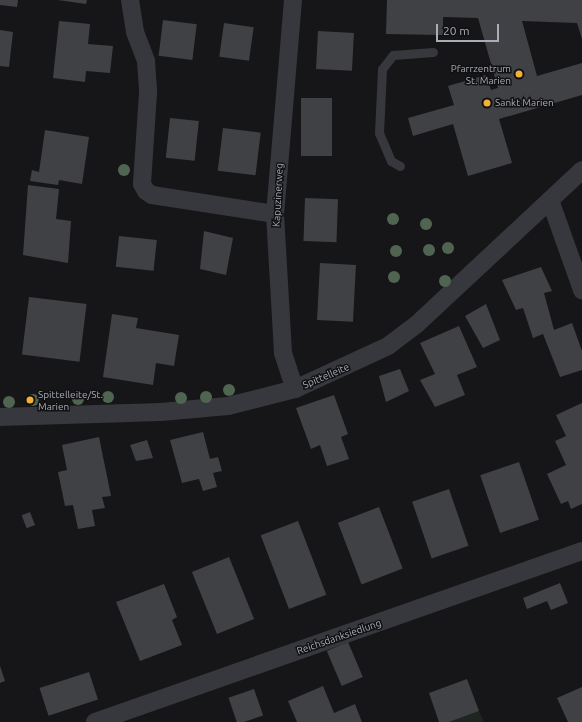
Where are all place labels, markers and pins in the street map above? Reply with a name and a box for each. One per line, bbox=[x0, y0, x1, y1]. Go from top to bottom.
place label: Pfarrzentrum St. Marien bbox=[451, 62, 511, 86]
marker: Pfarrzentrum St. Marien bbox=[514, 69, 524, 79]
place label: Sankt Marien bbox=[495, 97, 554, 109]
marker: Sankt Marien bbox=[482, 98, 492, 108]
place label: Spittelleite/St. Marien bbox=[38, 388, 103, 412]
marker: Spittelleite/St. Marien bbox=[25, 395, 35, 405]

